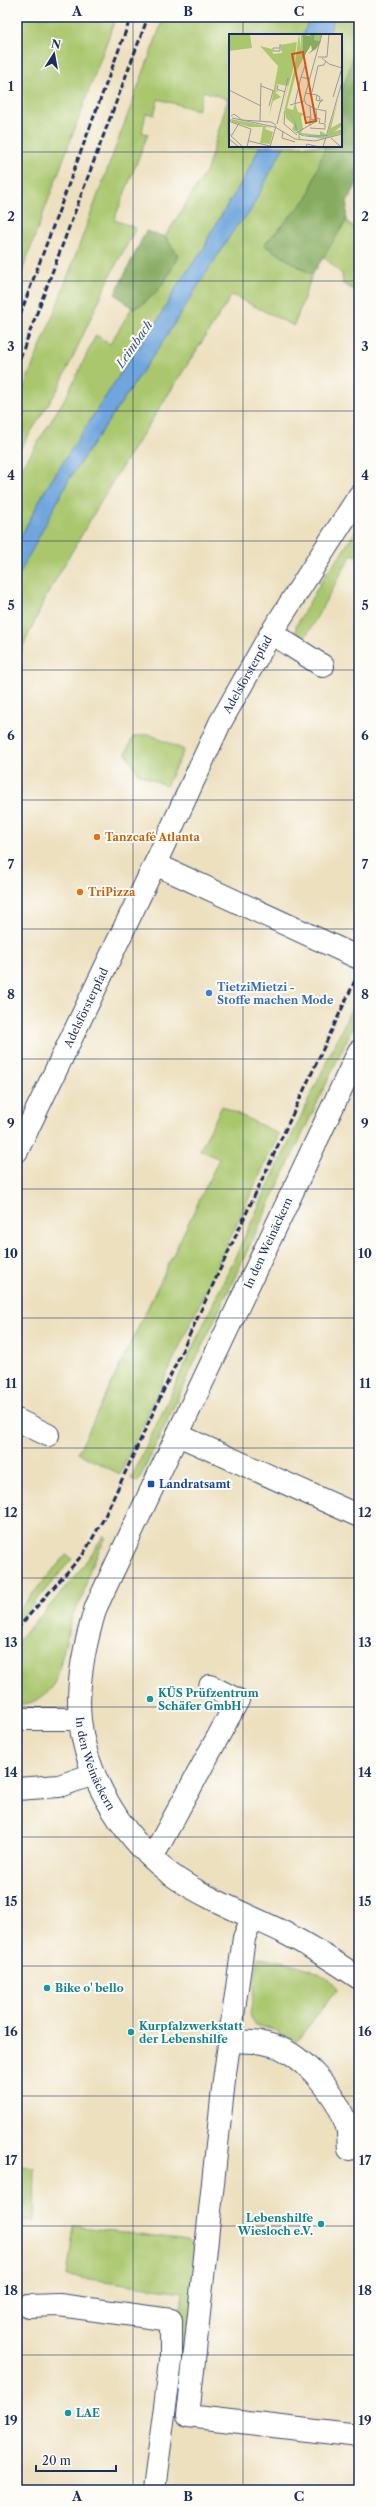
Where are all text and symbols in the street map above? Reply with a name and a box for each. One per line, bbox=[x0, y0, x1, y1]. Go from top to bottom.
text: A bbox=[71, 3, 83, 19]
text: B bbox=[183, 3, 193, 19]
text: C bbox=[294, 3, 304, 19]
north arrow bbox=[34, 34, 74, 74]
inset map bbox=[229, 34, 342, 147]
text: N bbox=[50, 36, 62, 52]
text: 1 bbox=[8, 78, 14, 94]
text: 1 bbox=[362, 78, 368, 94]
text: 2 bbox=[7, 208, 15, 224]
text: 2 bbox=[361, 208, 369, 224]
water label: Leimbach bbox=[112, 317, 156, 371]
text: 3 bbox=[7, 338, 15, 354]
text: 3 bbox=[361, 338, 369, 354]
text: 4 bbox=[7, 467, 15, 483]
text: 4 bbox=[361, 467, 369, 483]
text: 5 bbox=[7, 597, 15, 613]
text: 5 bbox=[361, 597, 369, 613]
street label: Adelsförsterpfad bbox=[219, 633, 275, 717]
text: 6 bbox=[7, 727, 15, 743]
text: 6 bbox=[361, 727, 369, 743]
place label: Tanzcafé Atlanta bbox=[105, 830, 200, 844]
marker: Tanzcafé Atlanta bbox=[92, 832, 102, 842]
text: 7 bbox=[8, 856, 15, 872]
text: 7 bbox=[362, 856, 369, 872]
place label: TriPizza bbox=[88, 885, 136, 899]
marker: TriPizza bbox=[75, 887, 85, 897]
street label: Adelsförsterpfad bbox=[60, 965, 111, 1051]
place label: TietziMietzi - Stoffe machen Mode bbox=[217, 980, 334, 1007]
text: 8 bbox=[7, 986, 15, 1002]
text: 8 bbox=[361, 986, 369, 1002]
marker: TietziMietzi - Stoffe machen Mode bbox=[204, 988, 214, 998]
text: 9 bbox=[7, 1115, 15, 1131]
text: 9 bbox=[361, 1115, 369, 1131]
street label: In den Weinäckern bbox=[241, 1195, 295, 1291]
text: 10 bbox=[4, 1245, 18, 1261]
text: 10 bbox=[358, 1245, 372, 1261]
text: 11 bbox=[5, 1375, 17, 1391]
text: 11 bbox=[359, 1375, 371, 1391]
place label: Landratsamt bbox=[159, 1477, 231, 1491]
marker: Landratsamt bbox=[146, 1479, 156, 1489]
text: 12 bbox=[4, 1504, 18, 1520]
text: 12 bbox=[358, 1504, 372, 1520]
text: 13 bbox=[4, 1634, 18, 1650]
text: 13 bbox=[358, 1634, 372, 1650]
place label: KÜS Prüfzentrum Schäfer GmbH bbox=[158, 1686, 259, 1713]
marker: KÜS Prüfzentrum Schäfer GmbH bbox=[145, 1694, 155, 1704]
street label: In den Weinäckern bbox=[73, 1716, 118, 1813]
text: 14 bbox=[4, 1764, 18, 1780]
text: 14 bbox=[358, 1764, 372, 1780]
text: 15 bbox=[4, 1893, 18, 1909]
text: 15 bbox=[358, 1893, 372, 1909]
place label: Bike o' bello bbox=[55, 1981, 124, 1995]
marker: Bike o' bello bbox=[42, 1983, 52, 1993]
place label: Kurpfalzwerkstatt der Lebenshilfe bbox=[139, 2019, 243, 2046]
text: 16 bbox=[4, 2023, 18, 2039]
text: 16 bbox=[358, 2023, 372, 2039]
marker: Kurpfalzwerkstatt der Lebenshilfe bbox=[126, 2027, 136, 2037]
text: 17 bbox=[5, 2152, 18, 2168]
text: 17 bbox=[359, 2152, 372, 2168]
place label: Lebenshilfe Wiesloch e.V. bbox=[237, 2211, 313, 2238]
marker: Lebenshilfe Wiesloch e.V. bbox=[316, 2219, 326, 2229]
text: 18 bbox=[4, 2282, 18, 2298]
text: 18 bbox=[358, 2282, 372, 2298]
place label: LAE bbox=[76, 2406, 100, 2420]
marker: LAE bbox=[63, 2408, 73, 2418]
text: 19 bbox=[4, 2412, 18, 2428]
text: 19 bbox=[358, 2412, 372, 2428]
scale bar bbox=[36, 2447, 116, 2473]
text: 20 m bbox=[42, 2453, 71, 2468]
text: A bbox=[71, 2488, 83, 2504]
text: B bbox=[183, 2488, 193, 2504]
text: C bbox=[294, 2488, 304, 2504]

